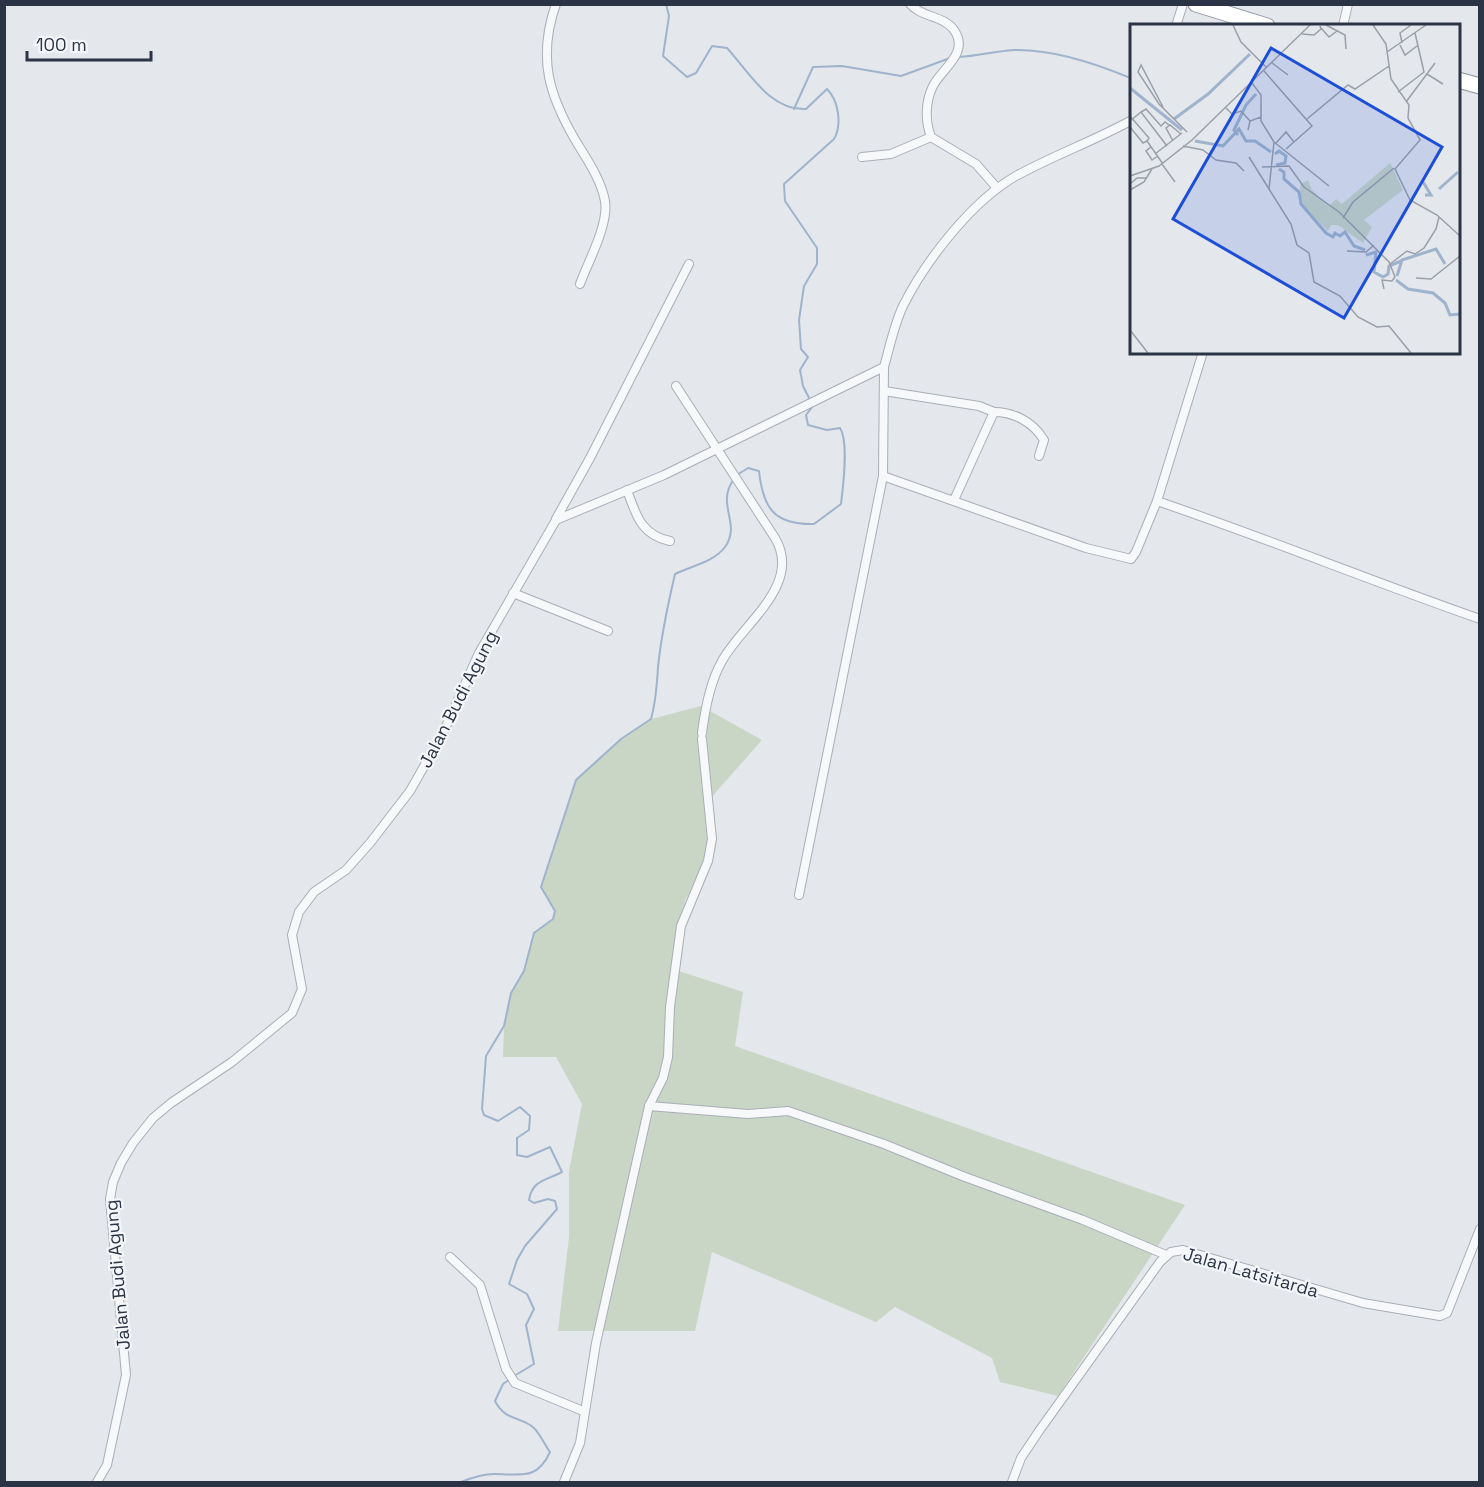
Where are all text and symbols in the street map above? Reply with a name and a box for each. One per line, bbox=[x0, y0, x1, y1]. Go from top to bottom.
scale bar bbox=[27, 24, 152, 62]
inset map bbox=[1130, 24, 1460, 354]
text: 100 m bbox=[36, 33, 87, 56]
street label: Jalan Budi Agung bbox=[414, 627, 502, 771]
street label: Jalan Budi Agung bbox=[99, 1199, 135, 1351]
street label: Jalan Latsitarda bbox=[1181, 1242, 1321, 1302]

